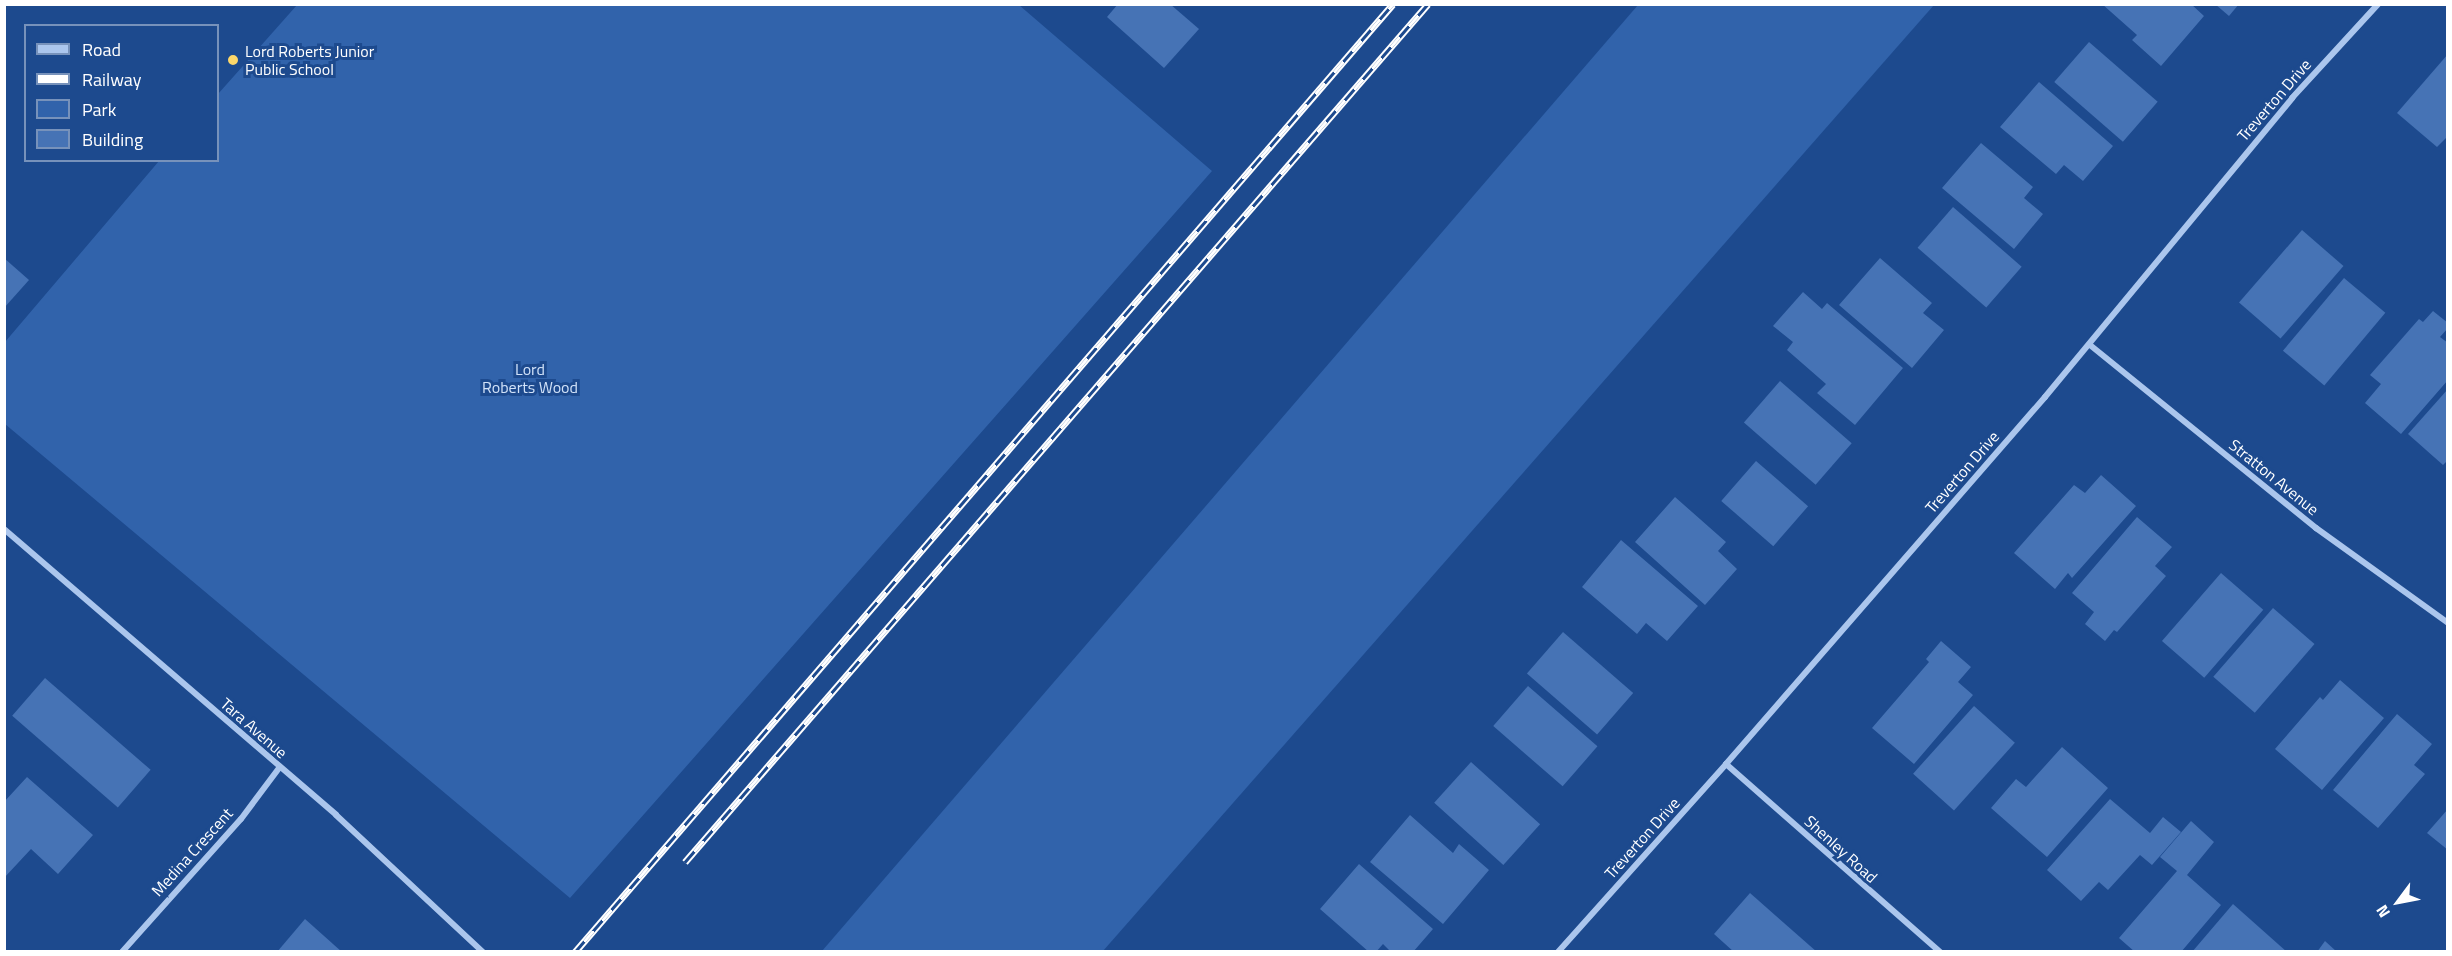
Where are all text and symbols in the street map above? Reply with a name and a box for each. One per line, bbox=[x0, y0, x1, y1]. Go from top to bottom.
legend bbox=[24, 24, 219, 162]
text: Road bbox=[82, 36, 121, 63]
place label: Lord Roberts Junior Public School bbox=[245, 41, 374, 79]
marker: Lord Roberts Junior Public School bbox=[226, 53, 240, 67]
street label: Treverton Drive bbox=[2233, 55, 2315, 145]
text: Railway bbox=[82, 66, 141, 93]
text: Park bbox=[82, 96, 116, 123]
text: Building bbox=[82, 126, 143, 153]
park label: Lord Roberts Wood bbox=[482, 359, 578, 397]
street label: Treverton Drive bbox=[1921, 427, 2003, 517]
street label: Stratton Avenue bbox=[2225, 435, 2323, 519]
street label: Tara Avenue bbox=[217, 694, 291, 762]
street label: Treverton Drive bbox=[1601, 793, 1683, 883]
street label: Medina Crescent bbox=[147, 804, 237, 900]
street label: Shenley Road bbox=[1801, 811, 1881, 887]
north arrow bbox=[2368, 872, 2428, 932]
text: N bbox=[2370, 900, 2396, 923]

